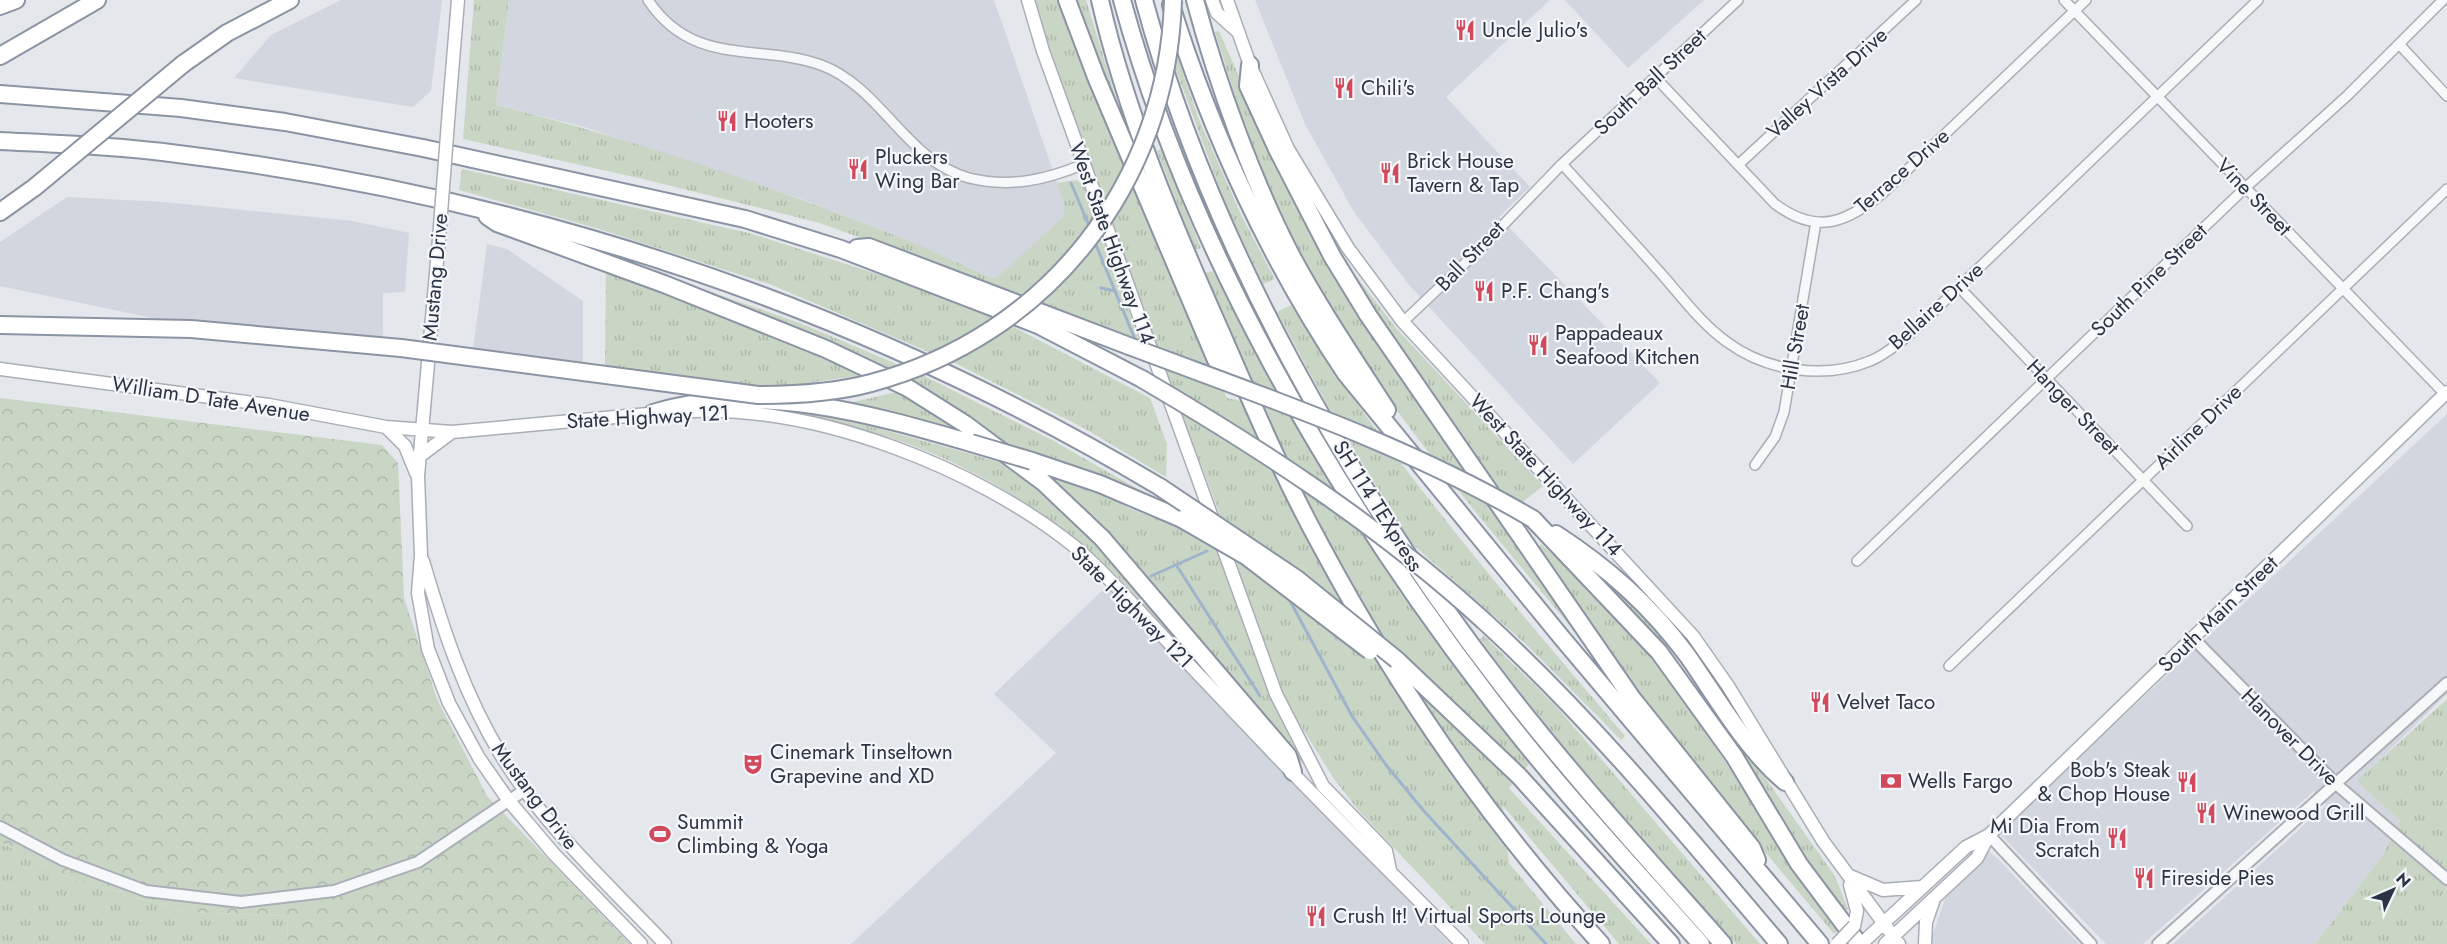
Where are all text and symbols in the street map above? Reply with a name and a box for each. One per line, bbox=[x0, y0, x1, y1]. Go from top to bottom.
place label: Uncle Julio's bbox=[1482, 15, 1588, 45]
restaurant icon: Uncle Julio's bbox=[1453, 18, 1477, 42]
street label: Valley Vista Drive bbox=[1760, 20, 1894, 145]
street label: South Ball Street bbox=[1587, 22, 1713, 142]
place label: Chili's bbox=[1361, 73, 1415, 103]
restaurant icon: Chili's bbox=[1332, 76, 1356, 100]
place label: Hooters bbox=[744, 106, 813, 136]
restaurant icon: Hooters bbox=[715, 109, 739, 133]
street label: Terrace Drive bbox=[1848, 121, 1956, 221]
street label: West State Highway 114 bbox=[1062, 138, 1162, 348]
place label: Pluckers Wing Bar bbox=[875, 142, 960, 196]
place label: Brick House Tavern & Tap bbox=[1407, 146, 1519, 200]
street label: Vine Street bbox=[2209, 151, 2299, 243]
restaurant icon: Pluckers Wing Bar bbox=[846, 157, 870, 181]
restaurant icon: Brick House Tavern & Tap bbox=[1378, 161, 1402, 185]
street label: Mustang Drive bbox=[414, 212, 456, 342]
street label: Ball Street bbox=[1429, 214, 1511, 298]
street label: South Pine Street bbox=[2084, 217, 2214, 343]
street label: Bellaire Drive bbox=[1882, 255, 1990, 357]
place label: P.F. Chang's bbox=[1501, 276, 1609, 306]
restaurant icon: P.F. Chang's bbox=[1472, 279, 1496, 303]
street label: Hill Street bbox=[1773, 302, 1817, 392]
place label: Pappadeaux Seafood Kitchen bbox=[1555, 318, 1700, 372]
restaurant icon: Pappadeaux Seafood Kitchen bbox=[1526, 333, 1550, 357]
street label: Hanger Street bbox=[2020, 353, 2126, 461]
street label: William D Tate Avenue bbox=[110, 369, 312, 429]
street label: Airline Drive bbox=[2147, 377, 2249, 477]
street label: West State Highway 114 bbox=[1462, 387, 1630, 563]
street label: State Highway 121 bbox=[566, 398, 730, 436]
street label: SH 114 TEXpress bbox=[1326, 435, 1430, 577]
street label: State Highway 121 bbox=[1064, 539, 1200, 675]
street label: South Main Street bbox=[2151, 549, 2285, 679]
street label: Hanover Drive bbox=[2234, 681, 2346, 793]
place label: Velvet Taco bbox=[1837, 687, 1935, 717]
restaurant icon: Velvet Taco bbox=[1808, 690, 1832, 714]
street label: Mustang Drive bbox=[485, 736, 585, 856]
place label: Cinemark Tinseltown Grapevine and XD bbox=[770, 737, 953, 791]
theatre icon: Cinemark Tinseltown Grapevine and XD bbox=[741, 752, 765, 776]
place label: Bob's Steak & Chop House bbox=[2038, 755, 2171, 809]
place label: Wells Fargo bbox=[1908, 766, 2013, 796]
bank icon: Wells Fargo bbox=[1879, 769, 1903, 793]
restaurant icon: Bob's Steak & Chop House bbox=[2175, 770, 2199, 794]
place label: Winewood Grill bbox=[2223, 798, 2365, 828]
restaurant icon: Winewood Grill bbox=[2194, 801, 2218, 825]
place label: Summit Climbing & Yoga bbox=[677, 807, 828, 861]
place label: Mi Dia From Scratch bbox=[1990, 811, 2100, 865]
sports icon: Summit Climbing & Yoga bbox=[648, 822, 672, 846]
restaurant icon: Mi Dia From Scratch bbox=[2105, 826, 2129, 850]
north arrow bbox=[2363, 860, 2423, 920]
place label: Fireside Pies bbox=[2161, 863, 2274, 893]
restaurant icon: Fireside Pies bbox=[2132, 866, 2156, 890]
text: N bbox=[2391, 867, 2416, 892]
place label: Crush It! Virtual Sports Lounge bbox=[1333, 901, 1606, 931]
restaurant icon: Crush It! Virtual Sports Lounge bbox=[1304, 904, 1328, 928]

